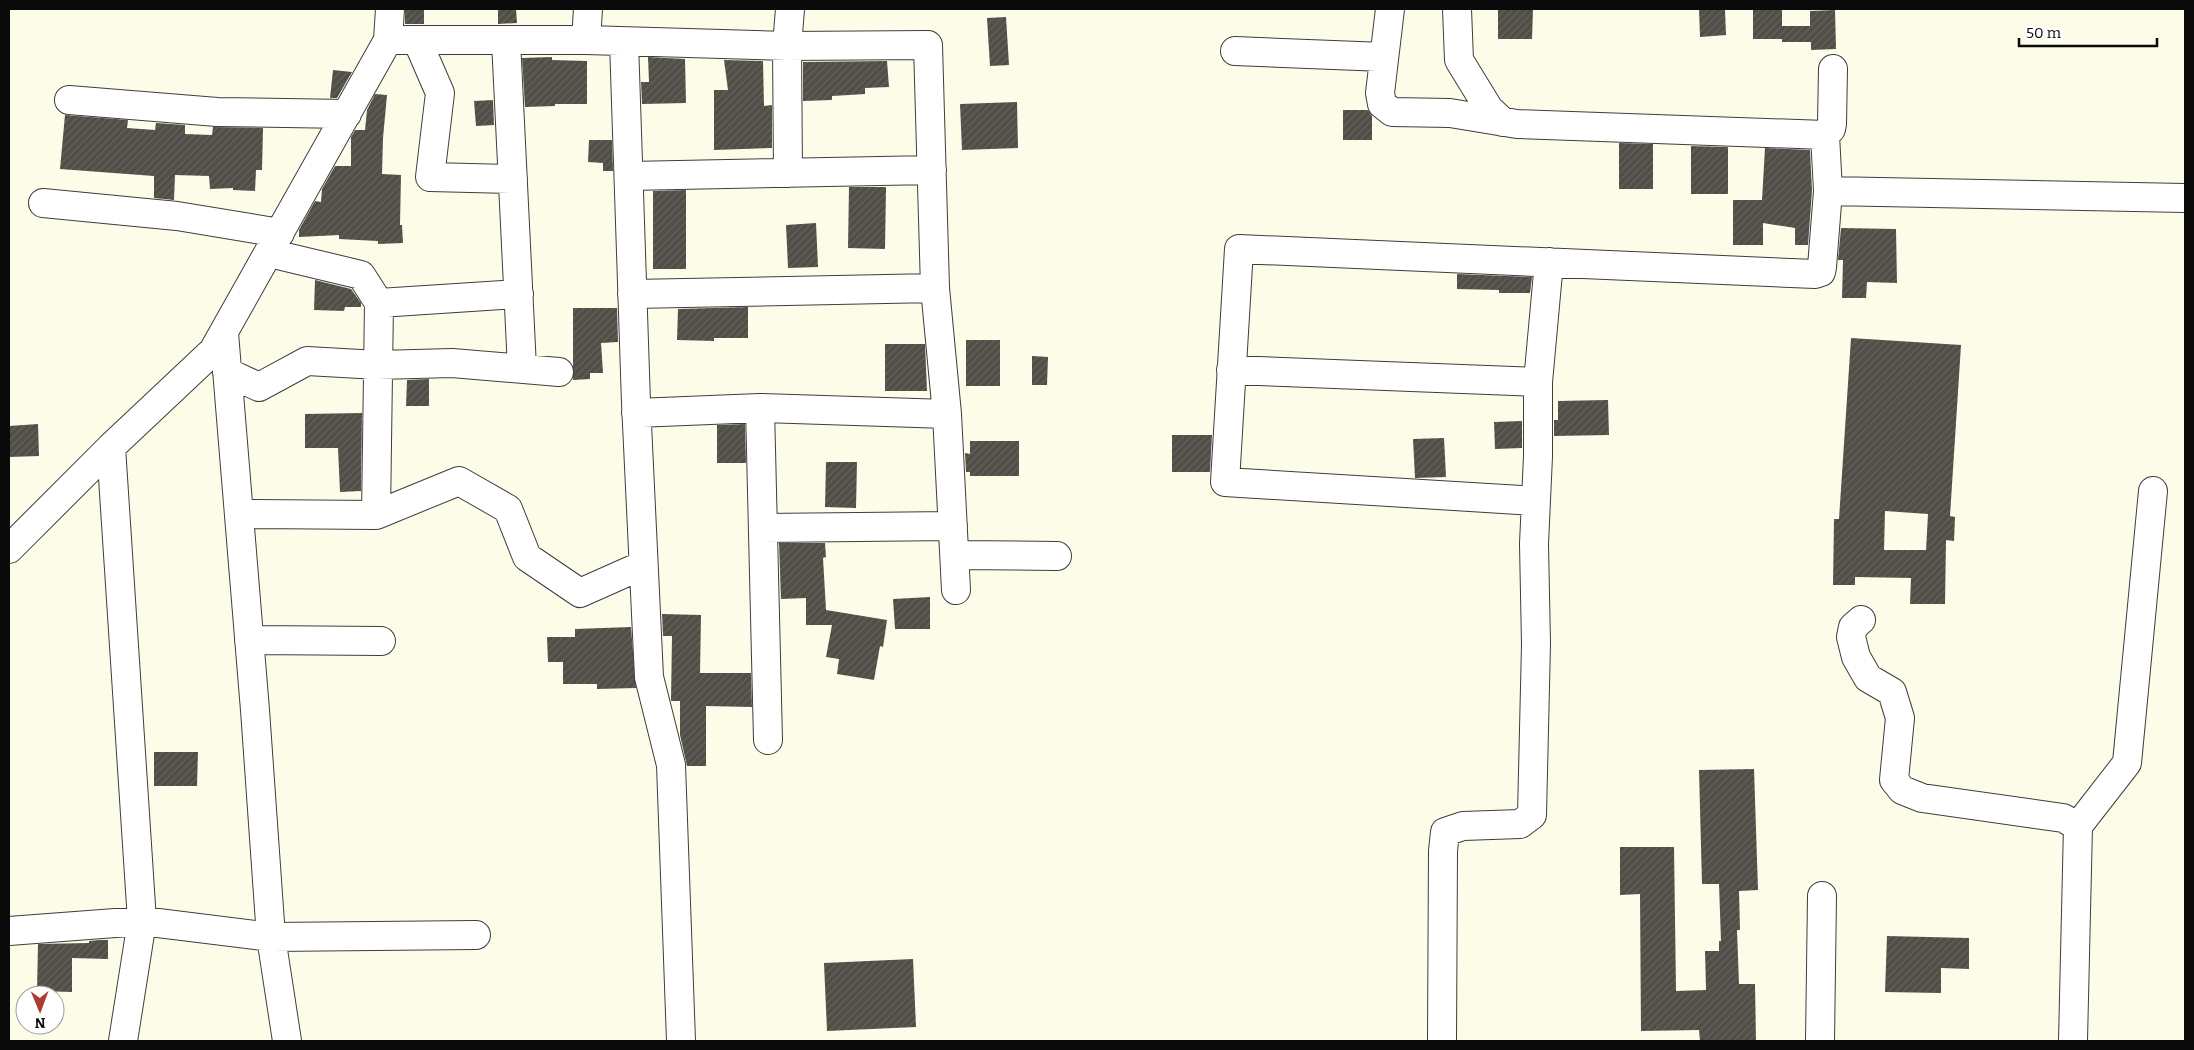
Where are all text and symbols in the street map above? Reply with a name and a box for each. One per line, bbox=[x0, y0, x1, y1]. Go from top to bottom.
scale bar bbox=[2019, 15, 2156, 47]
text: 50 m bbox=[2026, 24, 2062, 42]
north arrow bbox=[15, 985, 65, 1035]
text: N bbox=[34, 1014, 46, 1031]

